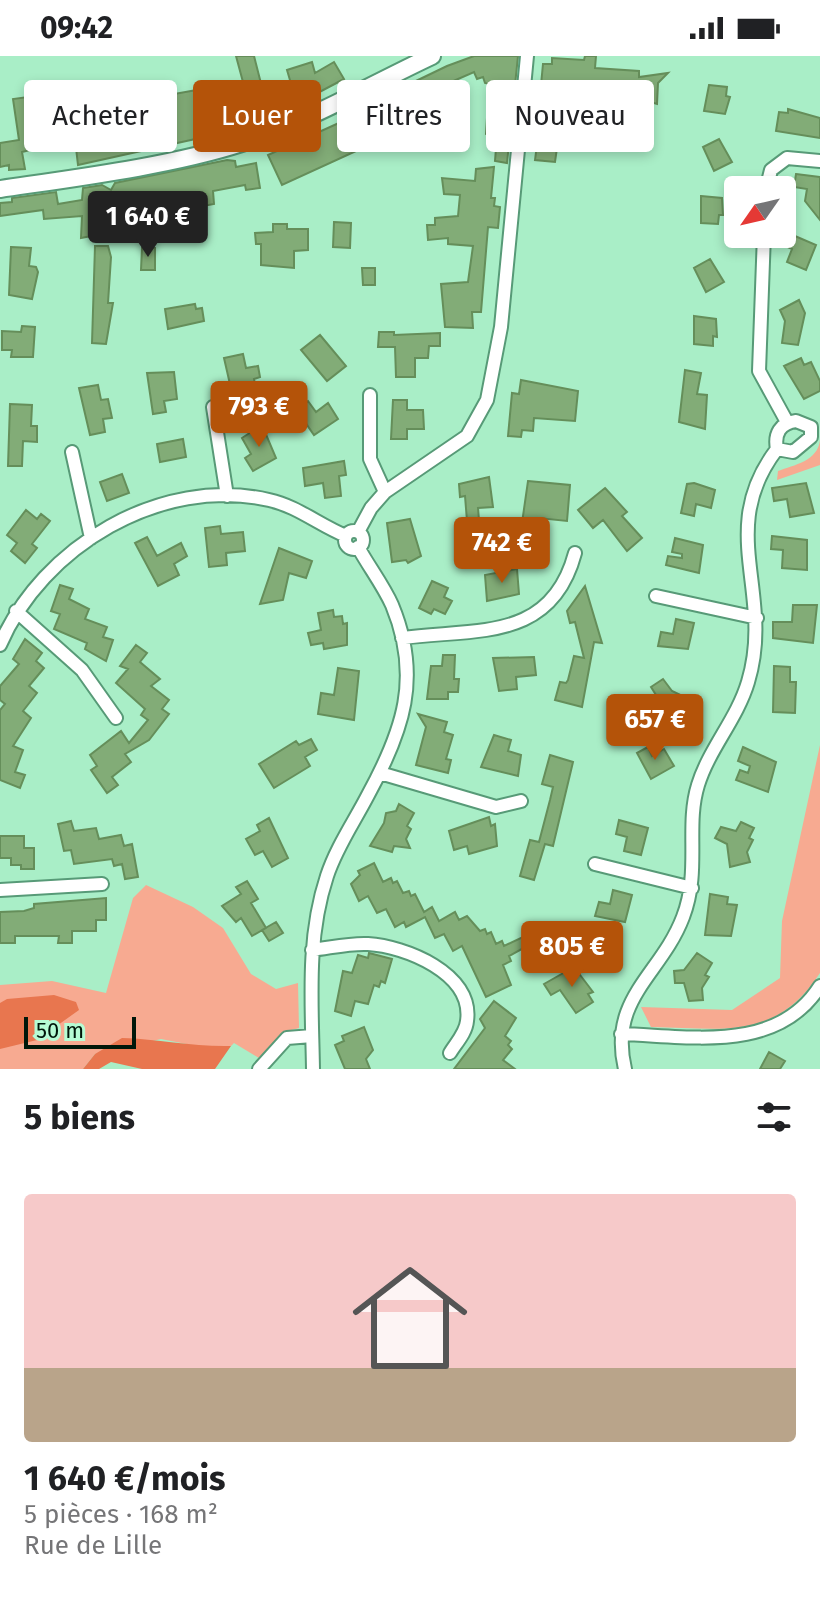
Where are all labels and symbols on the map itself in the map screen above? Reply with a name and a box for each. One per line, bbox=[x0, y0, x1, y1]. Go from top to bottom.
north arrow bbox=[724, 176, 796, 248]
pin: 1 640 € bbox=[74, 191, 222, 259]
pin: 793 € bbox=[203, 381, 315, 449]
pin: 742 € bbox=[446, 517, 558, 585]
pin: 657 € bbox=[599, 694, 711, 762]
pin: 805 € bbox=[516, 921, 628, 989]
scale bar bbox=[24, 1013, 136, 1049]

